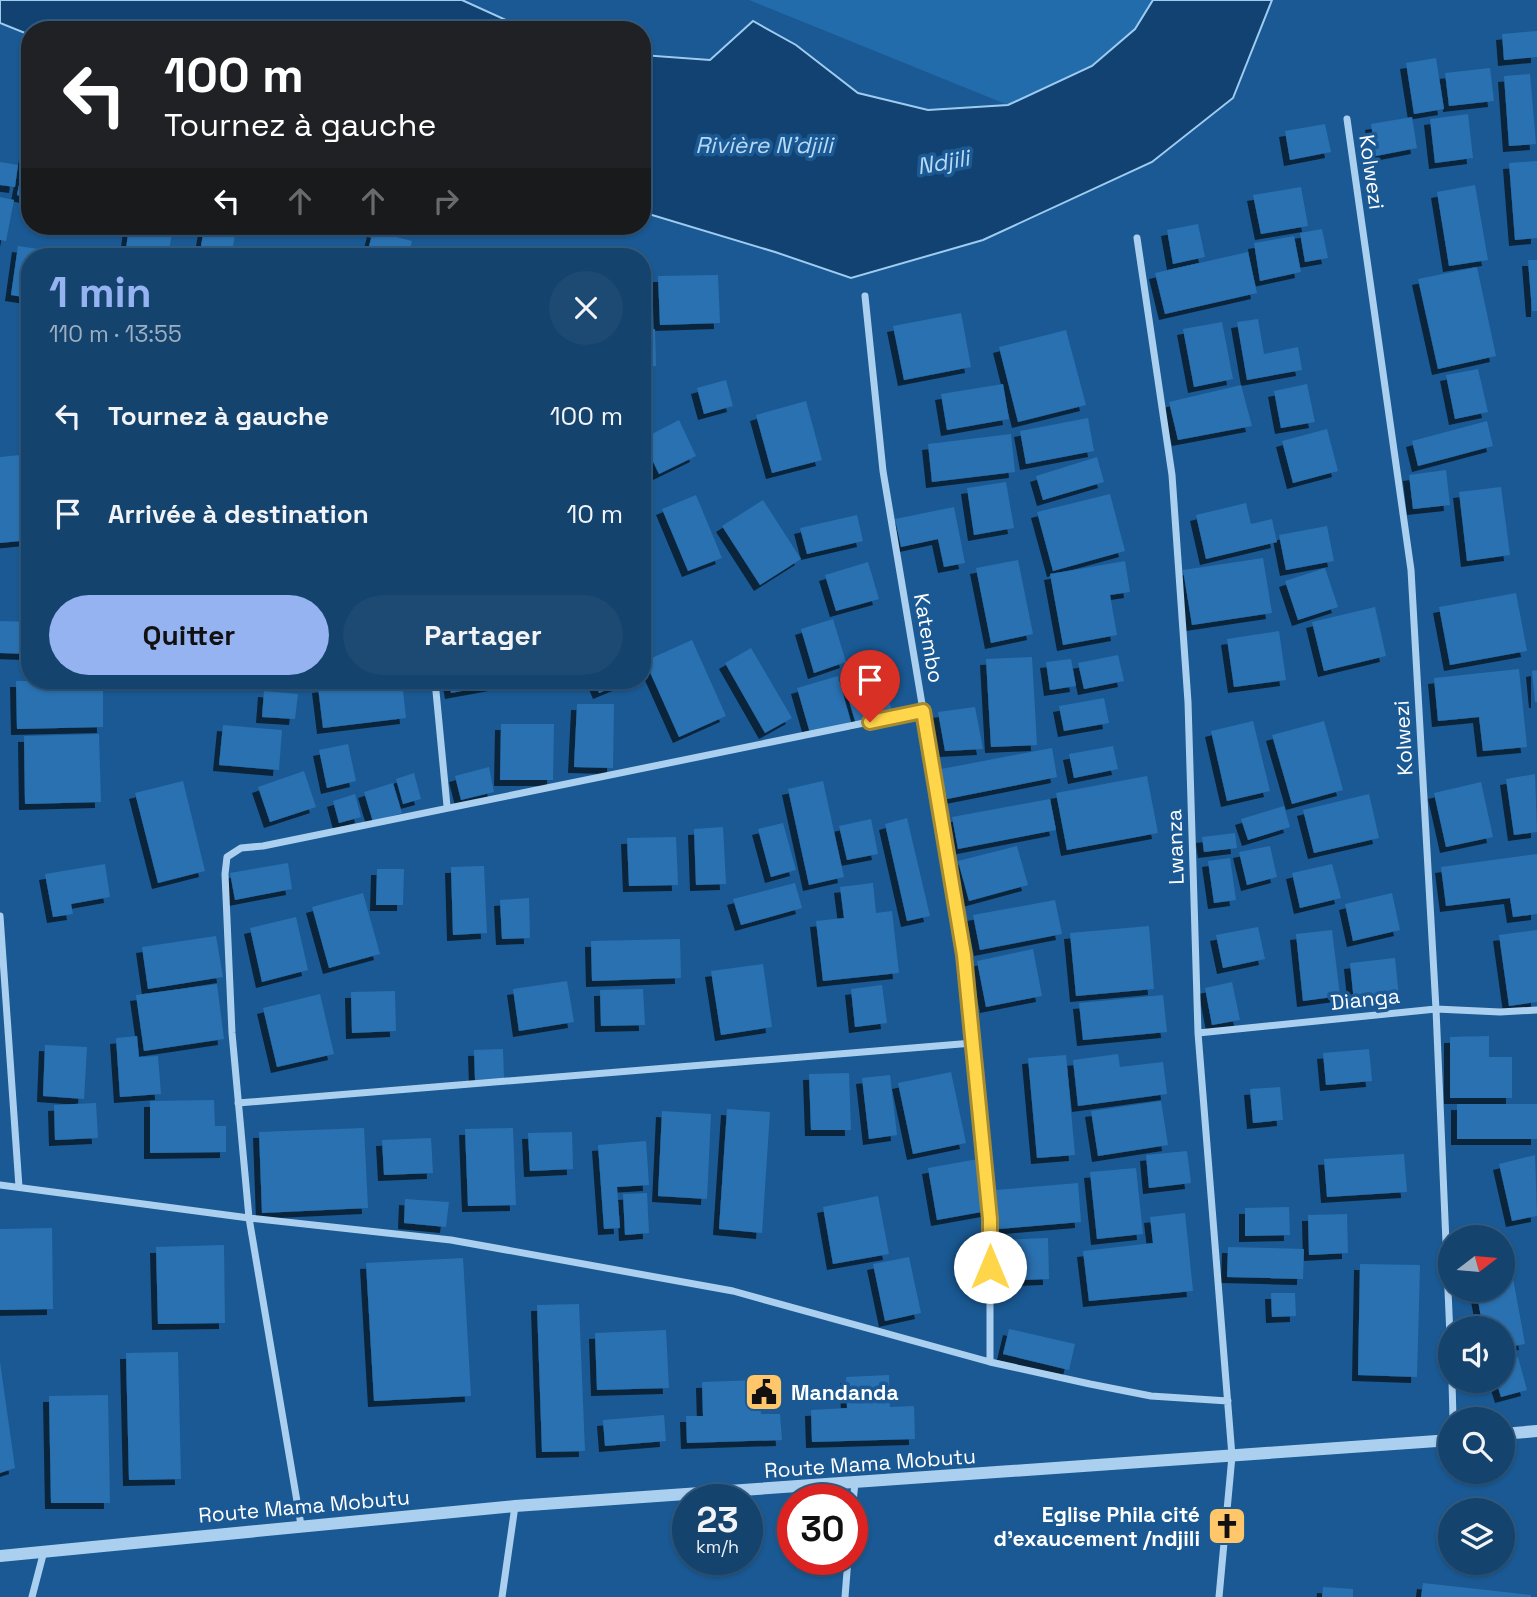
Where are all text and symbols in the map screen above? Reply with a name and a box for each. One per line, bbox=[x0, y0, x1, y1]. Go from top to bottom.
text: 100 m bbox=[164, 44, 304, 106]
icon: left bbox=[49, 49, 140, 140]
text: Tournez à gauche bbox=[164, 105, 436, 145]
water label: Rivière N'djili bbox=[695, 130, 835, 160]
street label: Kolwezi bbox=[1353, 133, 1391, 211]
water label: Ndjili bbox=[914, 142, 974, 181]
icon: left bbox=[208, 182, 246, 220]
icon: ahead bbox=[281, 182, 319, 220]
icon: ahead bbox=[354, 182, 392, 220]
icon: right bbox=[427, 182, 465, 220]
text: 1 min bbox=[49, 266, 152, 319]
button: close bbox=[549, 271, 623, 345]
text: 110 m · 13:55 bbox=[49, 319, 182, 349]
icon: left bbox=[49, 397, 87, 435]
text: Tournez à gauche bbox=[108, 399, 329, 433]
text: 100 m bbox=[550, 399, 623, 433]
icon: arrive bbox=[49, 495, 87, 533]
text: Arrivée à destination bbox=[108, 497, 369, 531]
text: 10 m bbox=[566, 497, 623, 531]
street label: Katembo bbox=[908, 591, 950, 685]
button: Quitter bbox=[49, 595, 329, 675]
button: Partager bbox=[343, 595, 623, 675]
pin bbox=[840, 650, 900, 722]
icon: arrive bbox=[851, 661, 889, 699]
street label: Kolwezi bbox=[1388, 700, 1418, 776]
street label: Lwanza bbox=[1160, 809, 1190, 885]
street label: Dianga bbox=[1329, 982, 1401, 1016]
north arrow bbox=[1438, 1225, 1516, 1302]
map controls bbox=[1438, 1225, 1515, 1575]
position arrow bbox=[953, 1230, 1027, 1304]
button: sound bbox=[1438, 1316, 1515, 1393]
public building icon: Mandanda bbox=[743, 1371, 785, 1413]
place label: Mandanda bbox=[791, 1379, 899, 1406]
button: search bbox=[1438, 1407, 1515, 1484]
street label: Route Mama Mobutu bbox=[763, 1442, 977, 1484]
street label: Route Mama Mobutu bbox=[197, 1483, 411, 1529]
speed limit sign: 30 bbox=[777, 1484, 868, 1575]
text: 23 bbox=[696, 1498, 739, 1542]
button: layers bbox=[1438, 1498, 1515, 1575]
place label: Eglise Phila cité d'exaucement /ndjili bbox=[994, 1501, 1200, 1552]
church icon: Eglise Phila cité d'exaucement /ndjili bbox=[1206, 1505, 1248, 1547]
text: km/h bbox=[696, 1535, 739, 1558]

